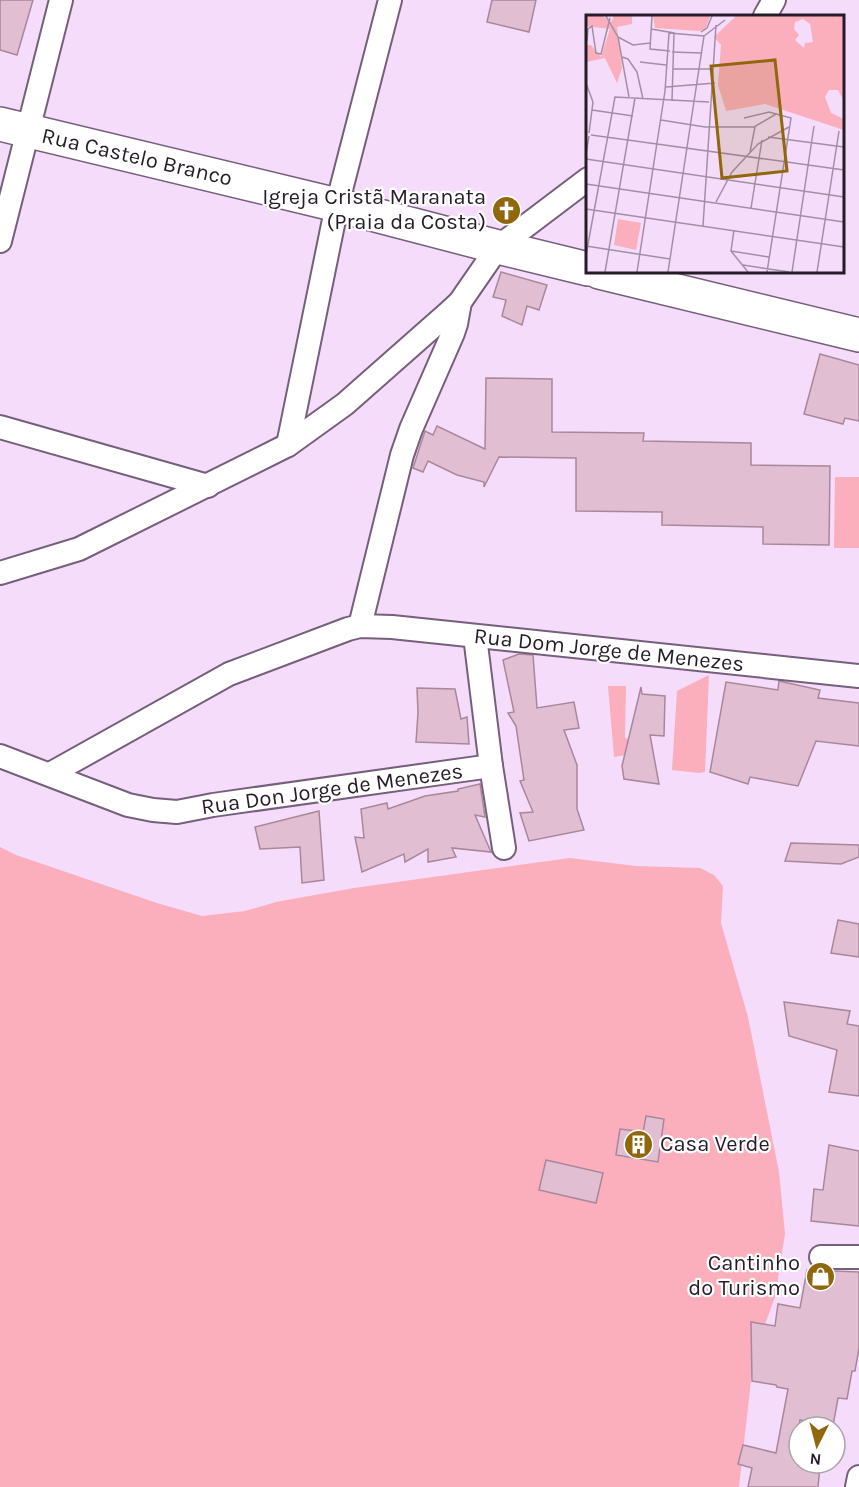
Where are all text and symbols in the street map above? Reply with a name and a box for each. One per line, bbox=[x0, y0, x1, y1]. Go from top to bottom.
inset map bbox=[586, 15, 844, 273]
street label: Rua Castelo Branco bbox=[39, 122, 235, 192]
place label: Igreja Cristã Maranata (Praia da Costa) bbox=[262, 184, 486, 235]
church icon: Igreja Cristã Maranata (Praia da Costa) bbox=[491, 194, 523, 226]
street label: Rua Dom Jorge de Menezes bbox=[473, 623, 745, 677]
street label: Rua Don Jorge de Menezes bbox=[199, 758, 465, 820]
building icon: Casa Verde bbox=[623, 1128, 655, 1160]
place label: Casa Verde bbox=[660, 1131, 770, 1157]
place label: Cantinho do Turismo bbox=[688, 1250, 800, 1301]
shop icon: Cantinho do Turismo bbox=[805, 1260, 837, 1292]
north arrow bbox=[787, 1415, 847, 1475]
text: N bbox=[809, 1449, 822, 1469]

